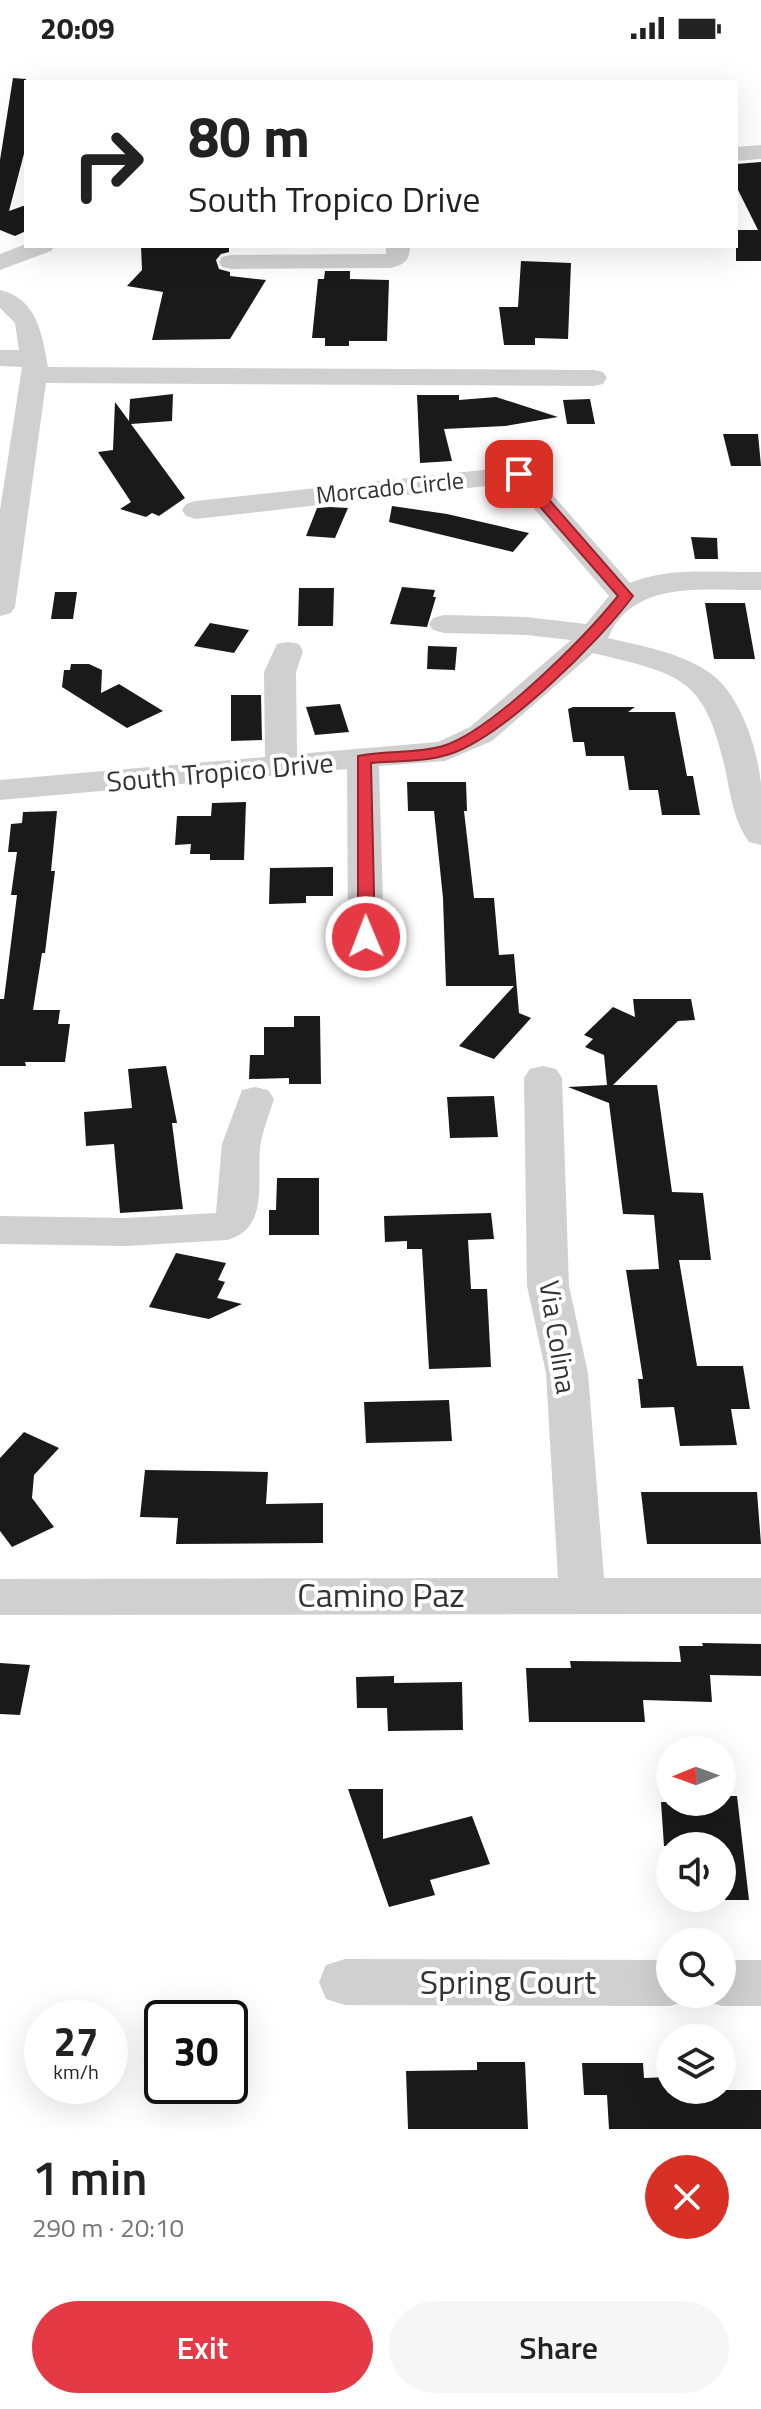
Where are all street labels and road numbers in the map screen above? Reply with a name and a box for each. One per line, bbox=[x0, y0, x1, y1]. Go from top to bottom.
street label: Morcado Circle bbox=[314, 461, 466, 513]
street label: South Tropico Drive bbox=[105, 740, 335, 803]
street label: Via Colina bbox=[528, 1277, 589, 1397]
street label: Camino Paz bbox=[297, 1568, 465, 1620]
street label: Spring Court bbox=[420, 1955, 596, 2007]

